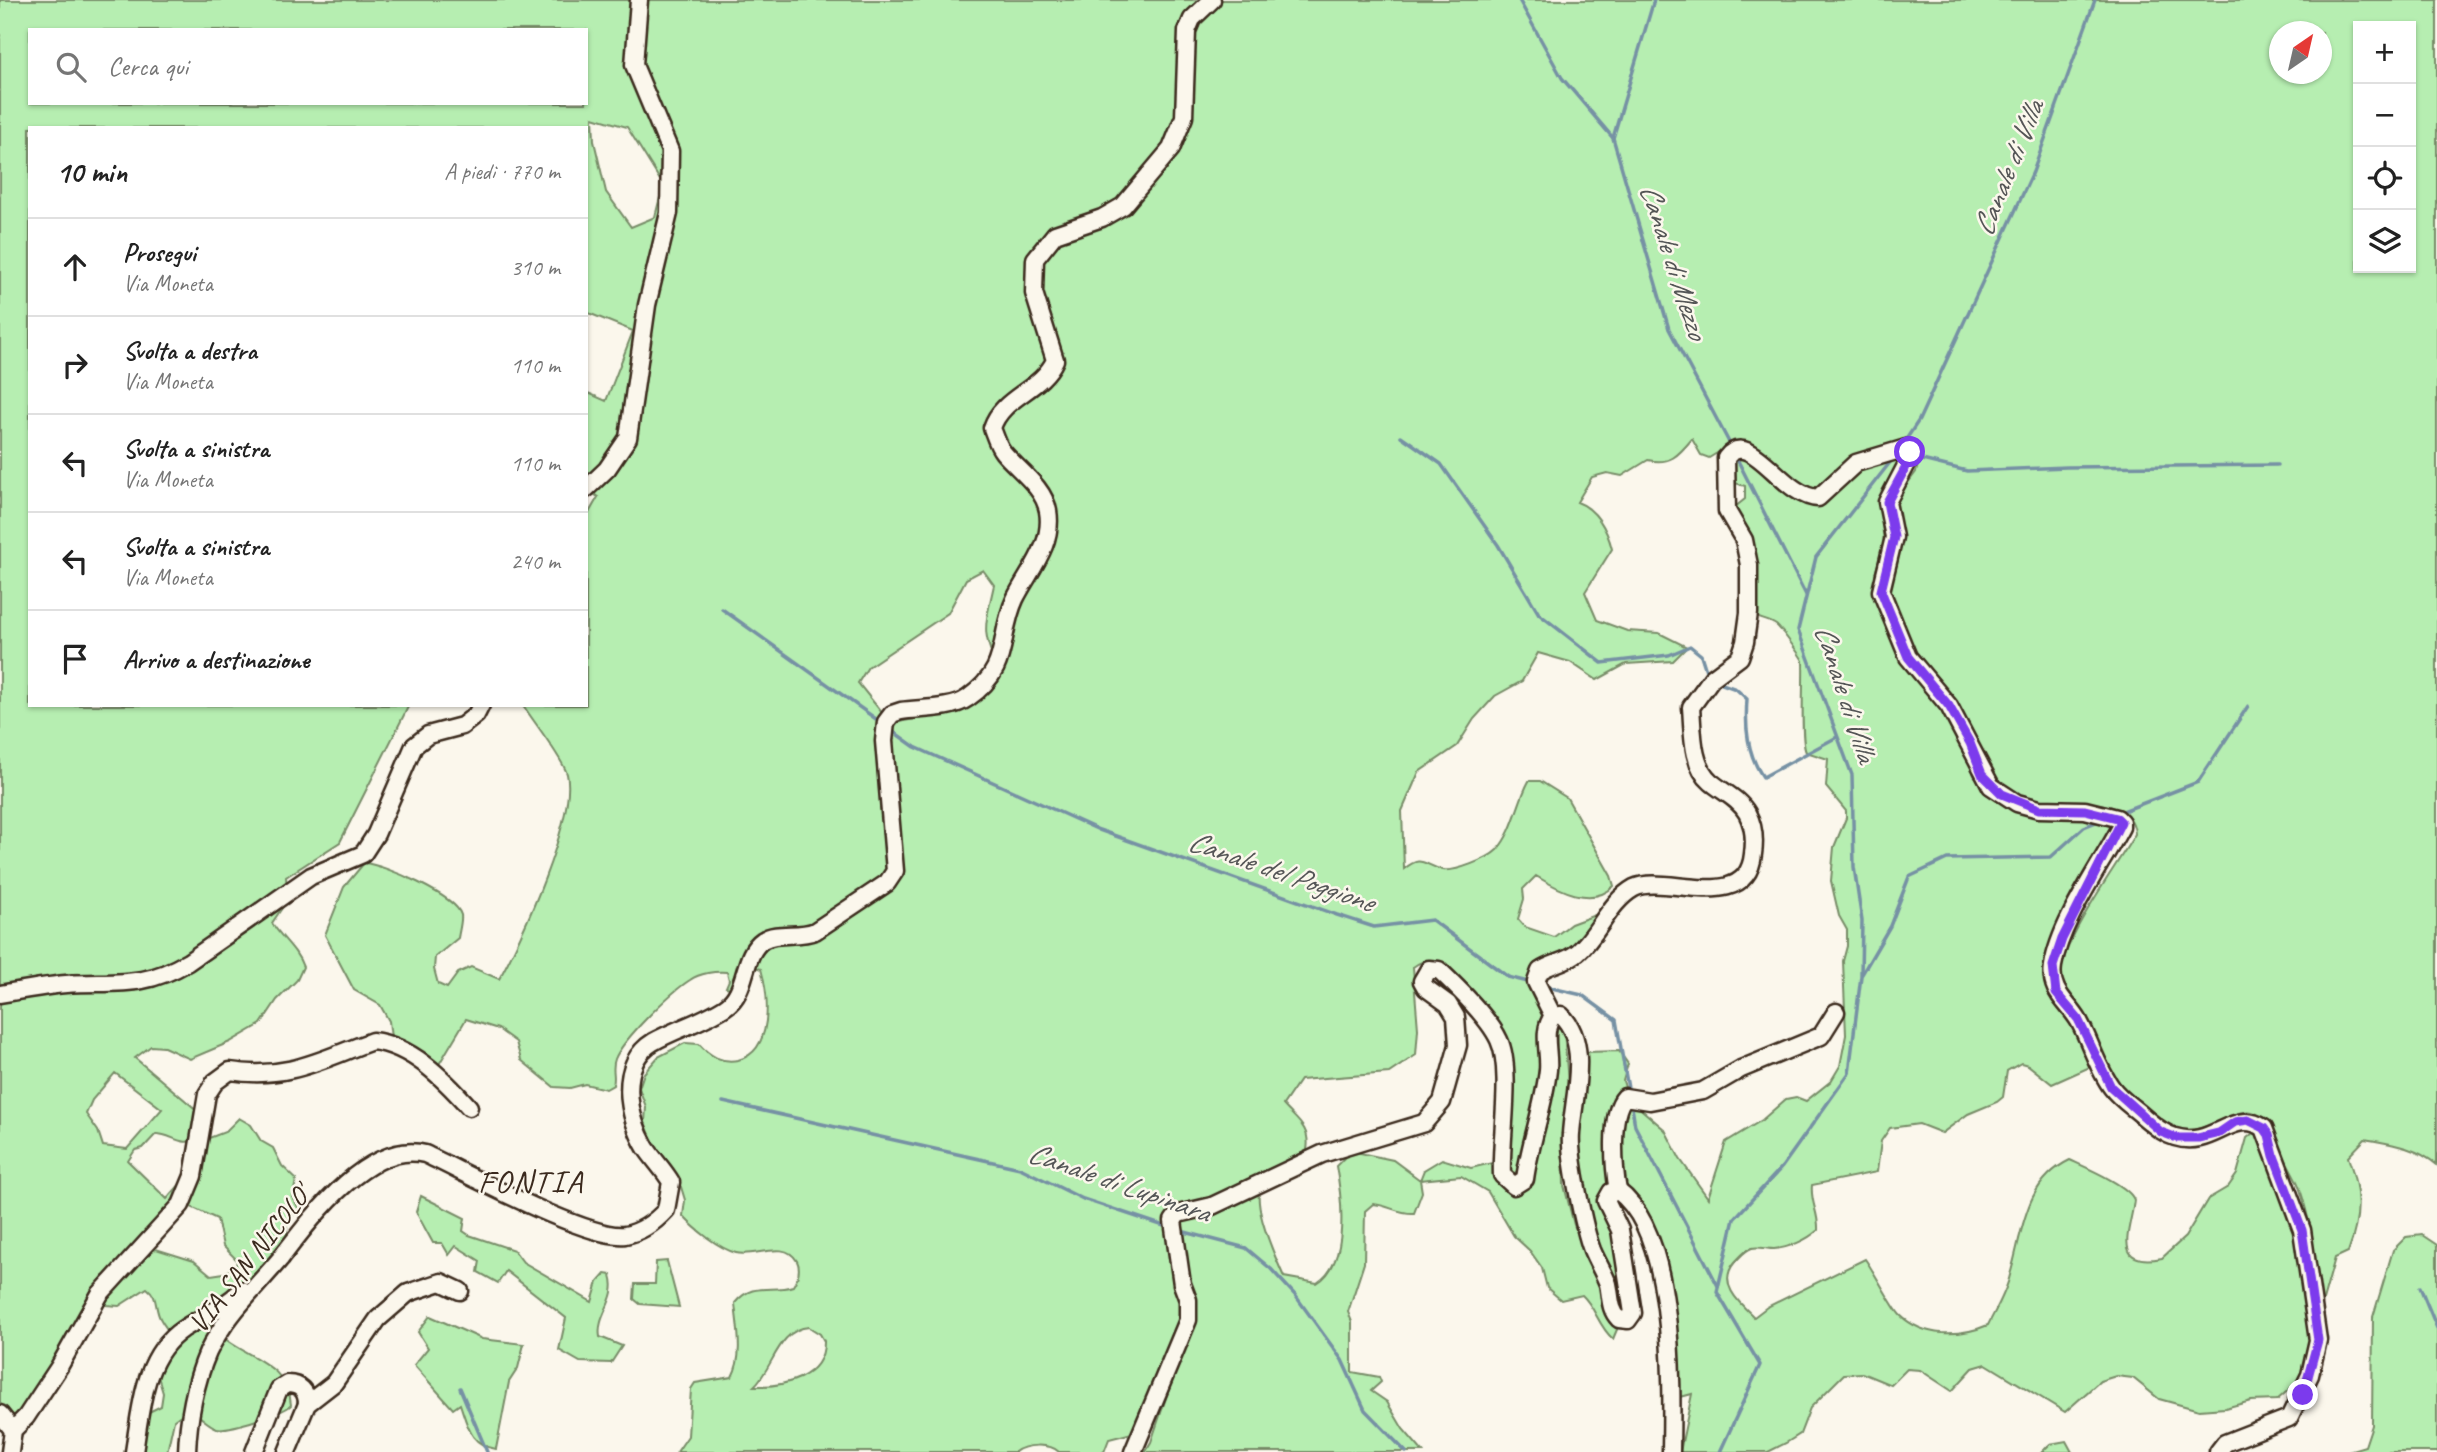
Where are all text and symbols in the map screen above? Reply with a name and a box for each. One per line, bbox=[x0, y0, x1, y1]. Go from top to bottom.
north arrow bbox=[2269, 21, 2332, 84]
map controls bbox=[2353, 21, 2416, 273]
button: + bbox=[2353, 21, 2416, 84]
search box bbox=[28, 28, 588, 105]
icon: search bbox=[52, 48, 90, 86]
text: Cerca qui bbox=[108, 50, 188, 83]
button: − bbox=[2353, 84, 2416, 147]
water label: Canale di Villa bbox=[1964, 91, 2054, 241]
button: locate bbox=[2353, 147, 2416, 210]
text: 10 min bbox=[56, 153, 127, 191]
text: A piedi · 770 m bbox=[444, 157, 560, 186]
water label: Canale di Mezzo bbox=[1631, 179, 1718, 346]
button: layers bbox=[2353, 210, 2416, 273]
text: Prosegui bbox=[123, 236, 196, 269]
icon: ahead bbox=[56, 248, 94, 286]
text: 310 m bbox=[511, 253, 560, 282]
text: Via Moneta bbox=[123, 269, 213, 298]
text: Svolta a destra bbox=[123, 334, 257, 367]
icon: right bbox=[56, 346, 94, 384]
text: 110 m bbox=[511, 351, 560, 380]
text: Via Moneta bbox=[123, 367, 213, 396]
text: Svolta a sinistra bbox=[123, 432, 269, 465]
route start bbox=[1894, 436, 1925, 467]
icon: left bbox=[56, 444, 94, 482]
text: 110 m bbox=[511, 449, 560, 478]
text: Via Moneta bbox=[123, 465, 213, 494]
text: Svolta a sinistra bbox=[123, 530, 269, 563]
icon: left bbox=[56, 542, 94, 580]
text: 240 m bbox=[511, 547, 560, 576]
text: Via Moneta bbox=[123, 563, 213, 592]
water label: Canale di Villa bbox=[1806, 619, 1887, 770]
icon: arrive bbox=[56, 640, 94, 678]
text: Arrivo a destinazione bbox=[123, 643, 309, 676]
water label: Canale del Poggione bbox=[1183, 822, 1383, 922]
water label: Canale di Lupinara bbox=[1023, 1133, 1218, 1232]
district label: FONTIA bbox=[478, 1161, 584, 1202]
street label: VIA SAN NICOLO' bbox=[181, 1174, 321, 1339]
route end bbox=[2287, 1379, 2318, 1410]

